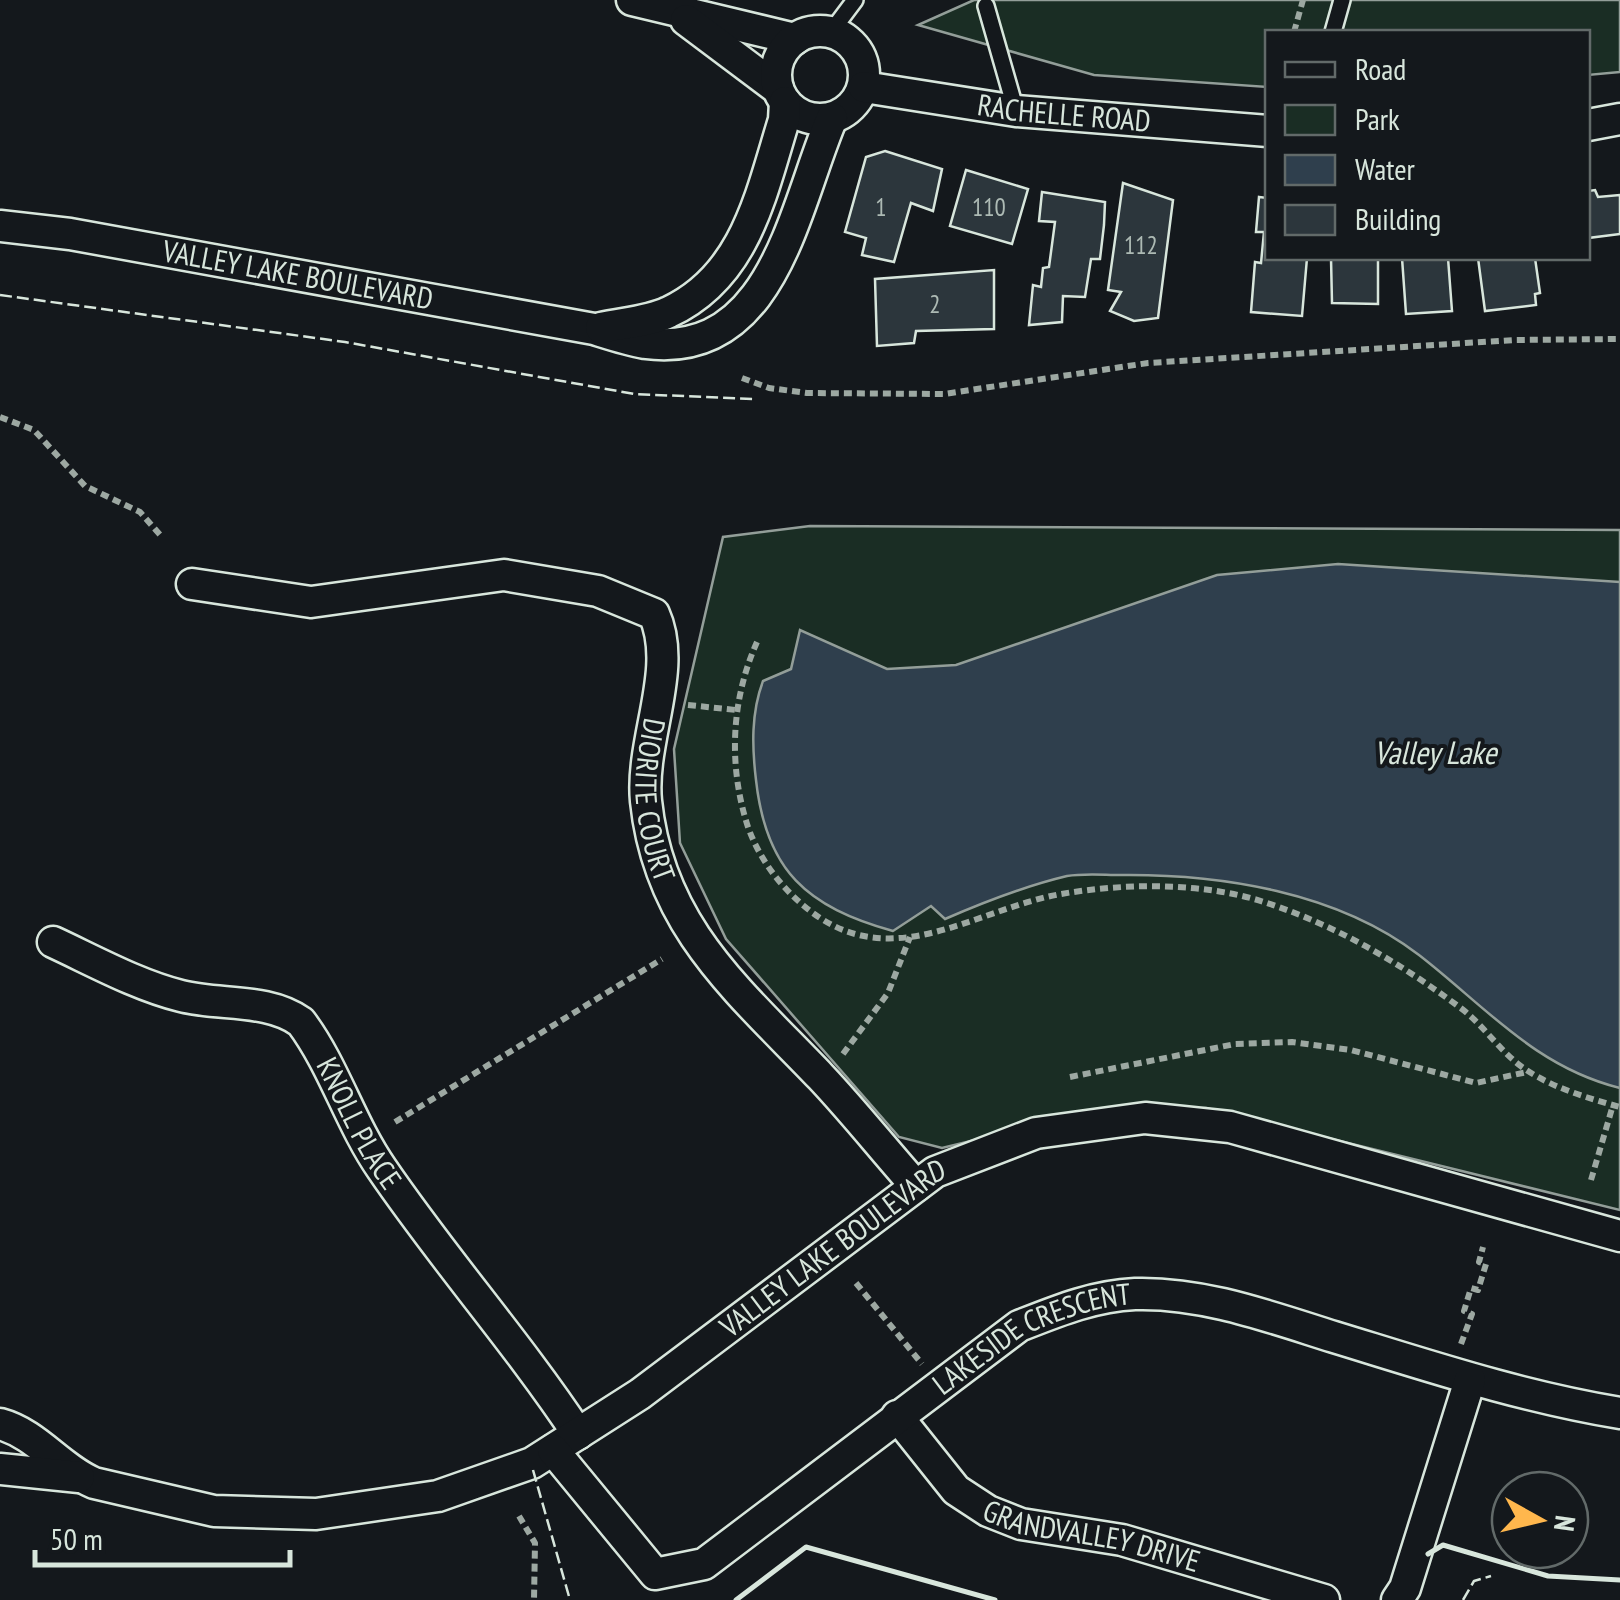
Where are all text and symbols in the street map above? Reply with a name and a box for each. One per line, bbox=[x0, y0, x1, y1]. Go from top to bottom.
legend bbox=[1265, 30, 1590, 260]
text: Road bbox=[1355, 49, 1406, 88]
street label: RACHELLE ROAD bbox=[975, 84, 1152, 140]
text: Park bbox=[1355, 99, 1400, 138]
text: Water bbox=[1355, 149, 1416, 188]
house number: 1 bbox=[875, 191, 887, 223]
house number: 110 bbox=[972, 191, 1006, 223]
text: Building bbox=[1355, 199, 1441, 238]
house number: 112 bbox=[1124, 229, 1158, 261]
street label: VALLEY LAKE BOULEVARD bbox=[159, 230, 436, 317]
house number: 2 bbox=[929, 288, 941, 320]
street label: DIORITE COURT bbox=[627, 715, 685, 887]
water label: Valley Lake bbox=[1374, 731, 1498, 773]
street label: KNOLL PLACE bbox=[309, 1050, 411, 1196]
street label: VALLEY LAKE BOULEVARD bbox=[711, 1149, 951, 1346]
street label: LAKESIDE CRESCENT bbox=[924, 1273, 1132, 1403]
north arrow bbox=[1490, 1470, 1590, 1570]
street label: GRANDVALLEY DRIVE bbox=[978, 1490, 1205, 1580]
scale bar bbox=[35, 1505, 290, 1567]
text: N bbox=[1546, 1513, 1585, 1534]
text: 50 m bbox=[50, 1519, 103, 1558]

